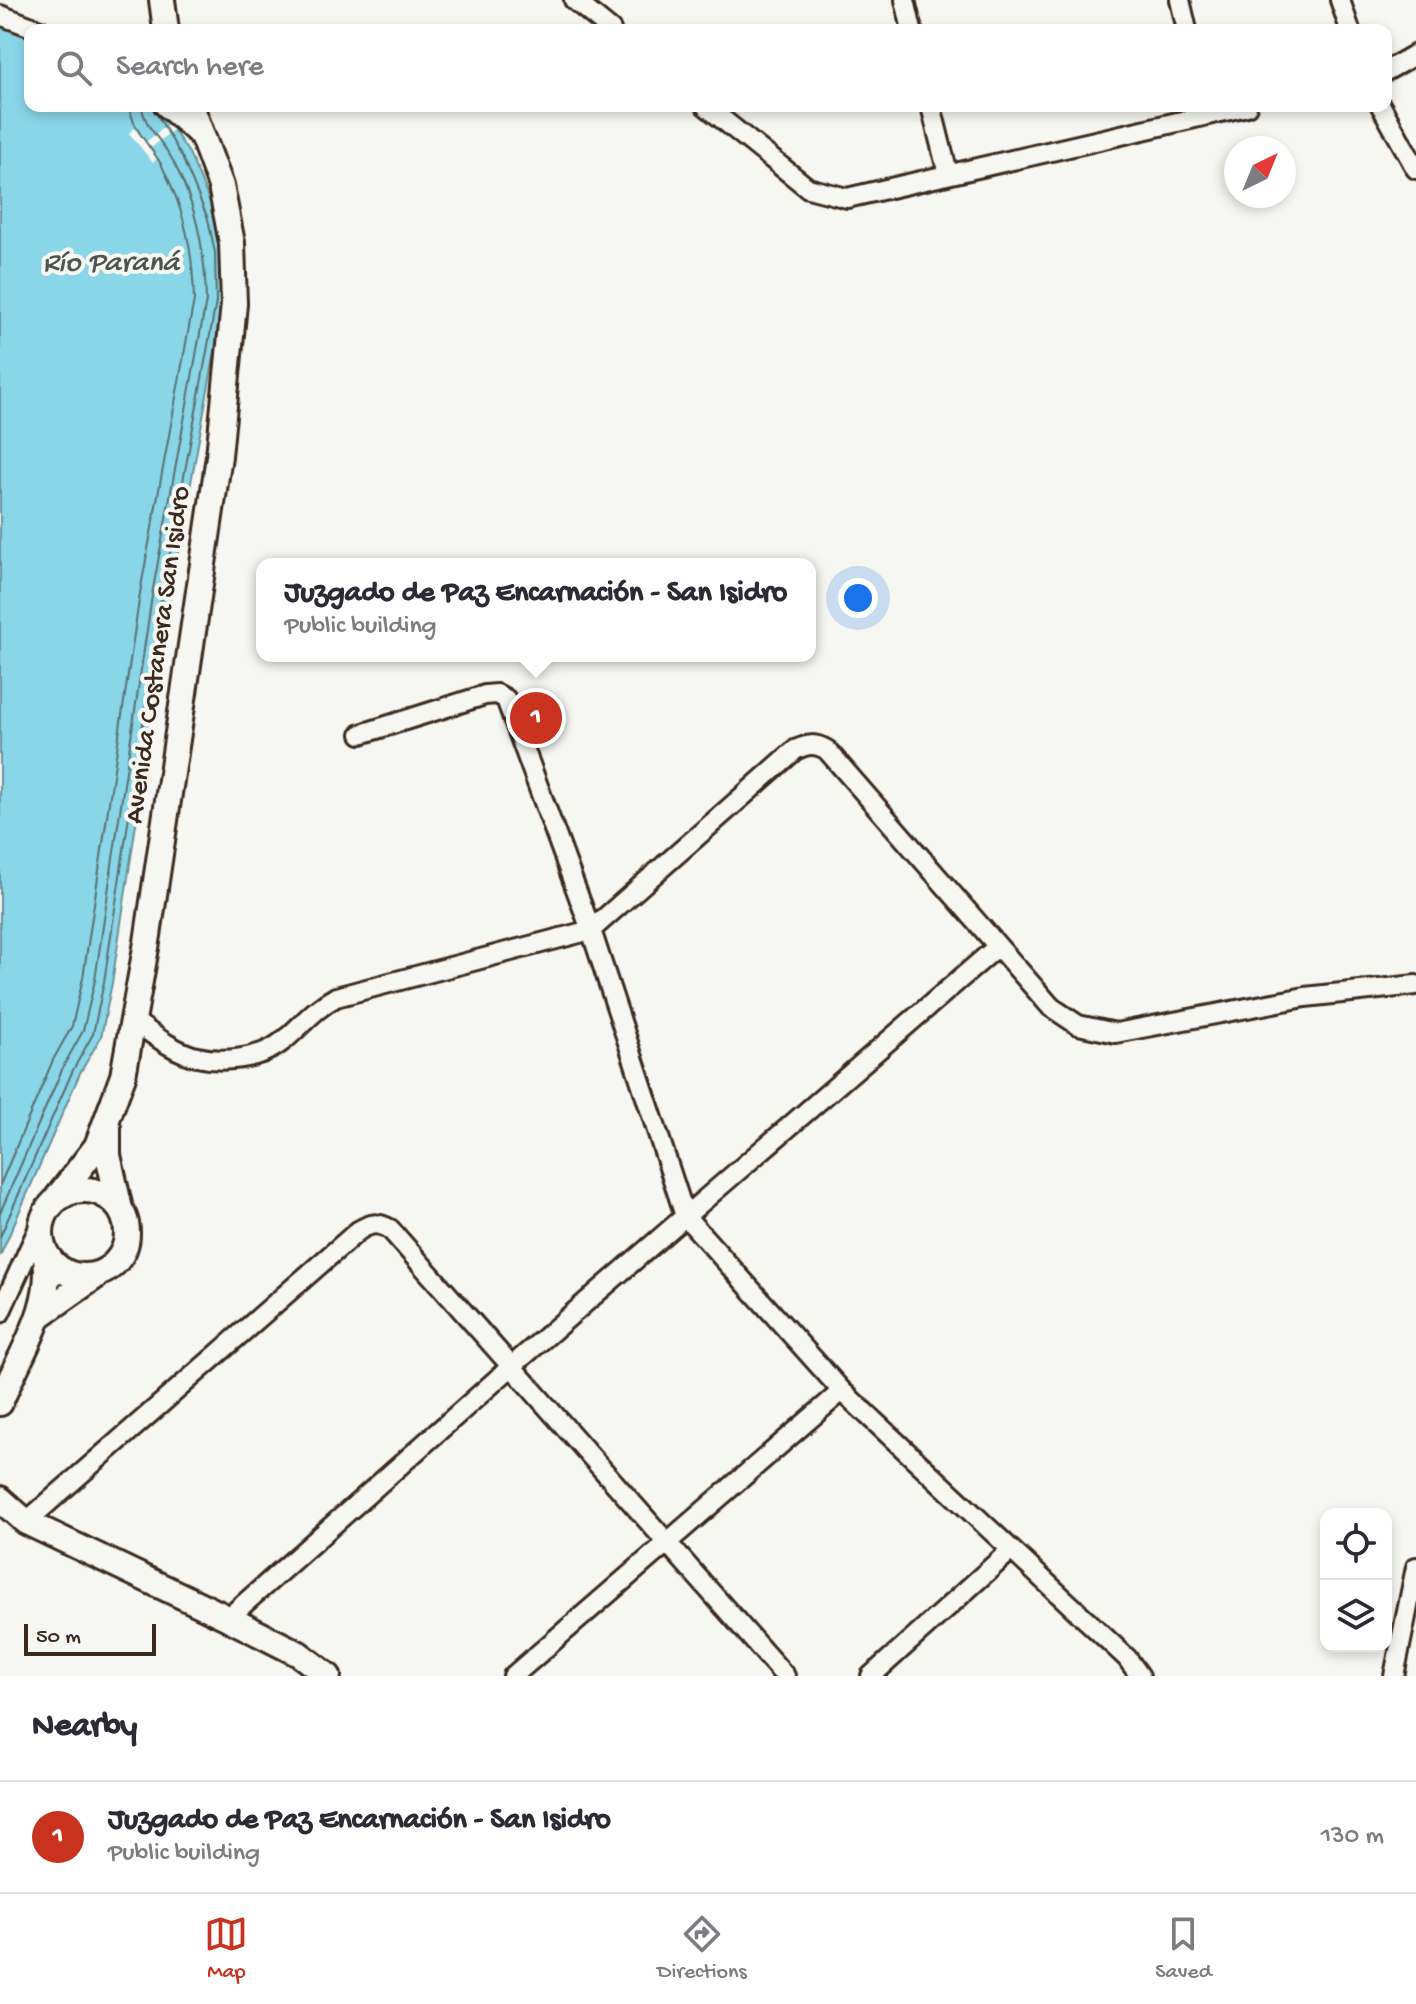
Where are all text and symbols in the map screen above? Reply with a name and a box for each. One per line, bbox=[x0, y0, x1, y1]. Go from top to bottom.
search box bbox=[24, 24, 1392, 112]
icon: search bbox=[52, 46, 96, 90]
text: Search here bbox=[116, 51, 264, 86]
north arrow bbox=[1224, 136, 1296, 208]
water label: Río Paraná bbox=[43, 247, 181, 282]
street label: Avenida Costanera San Isidro bbox=[119, 484, 199, 826]
popup bbox=[256, 558, 816, 662]
text: Juzgado de Paz Encarnación - San Isidro bbox=[285, 577, 787, 612]
your location bbox=[838, 578, 878, 618]
text: Public building bbox=[285, 612, 437, 643]
pin: 1 bbox=[510, 688, 562, 748]
map controls bbox=[1320, 1508, 1392, 1652]
button: locate bbox=[1320, 1508, 1392, 1580]
button: layers bbox=[1320, 1580, 1392, 1652]
scale bar bbox=[24, 1620, 156, 1656]
text: 50 m bbox=[36, 1625, 81, 1651]
text: Nearby bbox=[32, 1708, 137, 1748]
text: Juzgado de Paz Encarnación - San Isidro bbox=[108, 1804, 611, 1839]
text: 1 bbox=[53, 1822, 63, 1853]
text: 130 m bbox=[1321, 1822, 1384, 1853]
text: Public building bbox=[108, 1839, 260, 1870]
tab: Map bbox=[204, 1912, 248, 1986]
tab: Directions bbox=[657, 1912, 747, 1986]
tab: Saved bbox=[1155, 1912, 1212, 1986]

